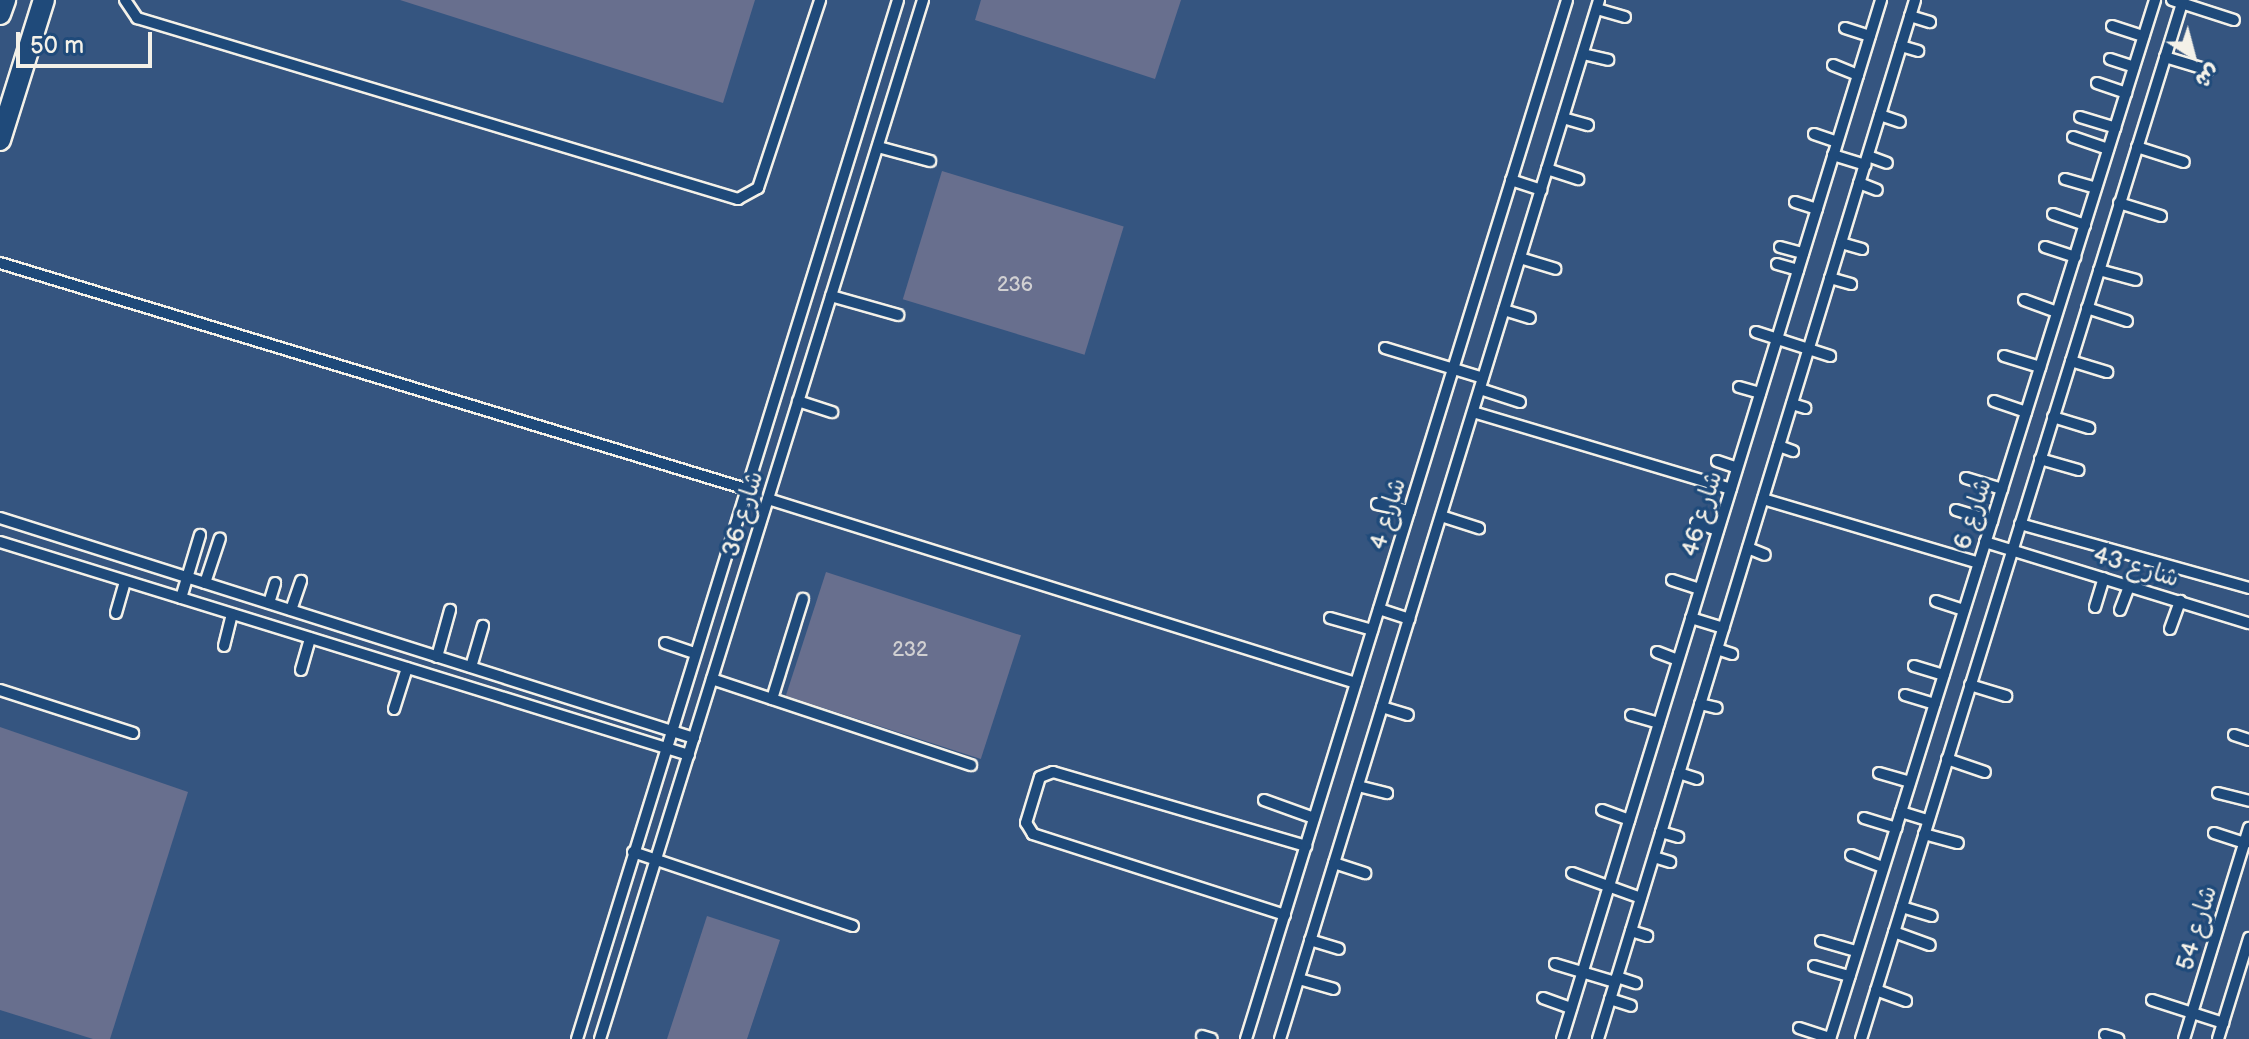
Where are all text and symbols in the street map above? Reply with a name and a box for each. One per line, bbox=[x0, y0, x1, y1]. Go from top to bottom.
scale bar bbox=[20, 16, 156, 66]
north arrow bbox=[2153, 16, 2233, 96]
text: 50 m bbox=[30, 31, 84, 60]
text: ش bbox=[2190, 58, 2225, 94]
house number: 236 bbox=[997, 273, 1033, 297]
street label: شارع 36 bbox=[716, 468, 770, 560]
street label: شارع 46 bbox=[1675, 468, 1729, 560]
street label: شارع 4 bbox=[1364, 475, 1412, 553]
street label: شارع 6 bbox=[1948, 475, 1998, 553]
street label: شارع 43 bbox=[2090, 540, 2182, 594]
house number: 232 bbox=[892, 638, 928, 662]
street label: شارع 54 bbox=[2171, 882, 2223, 974]

